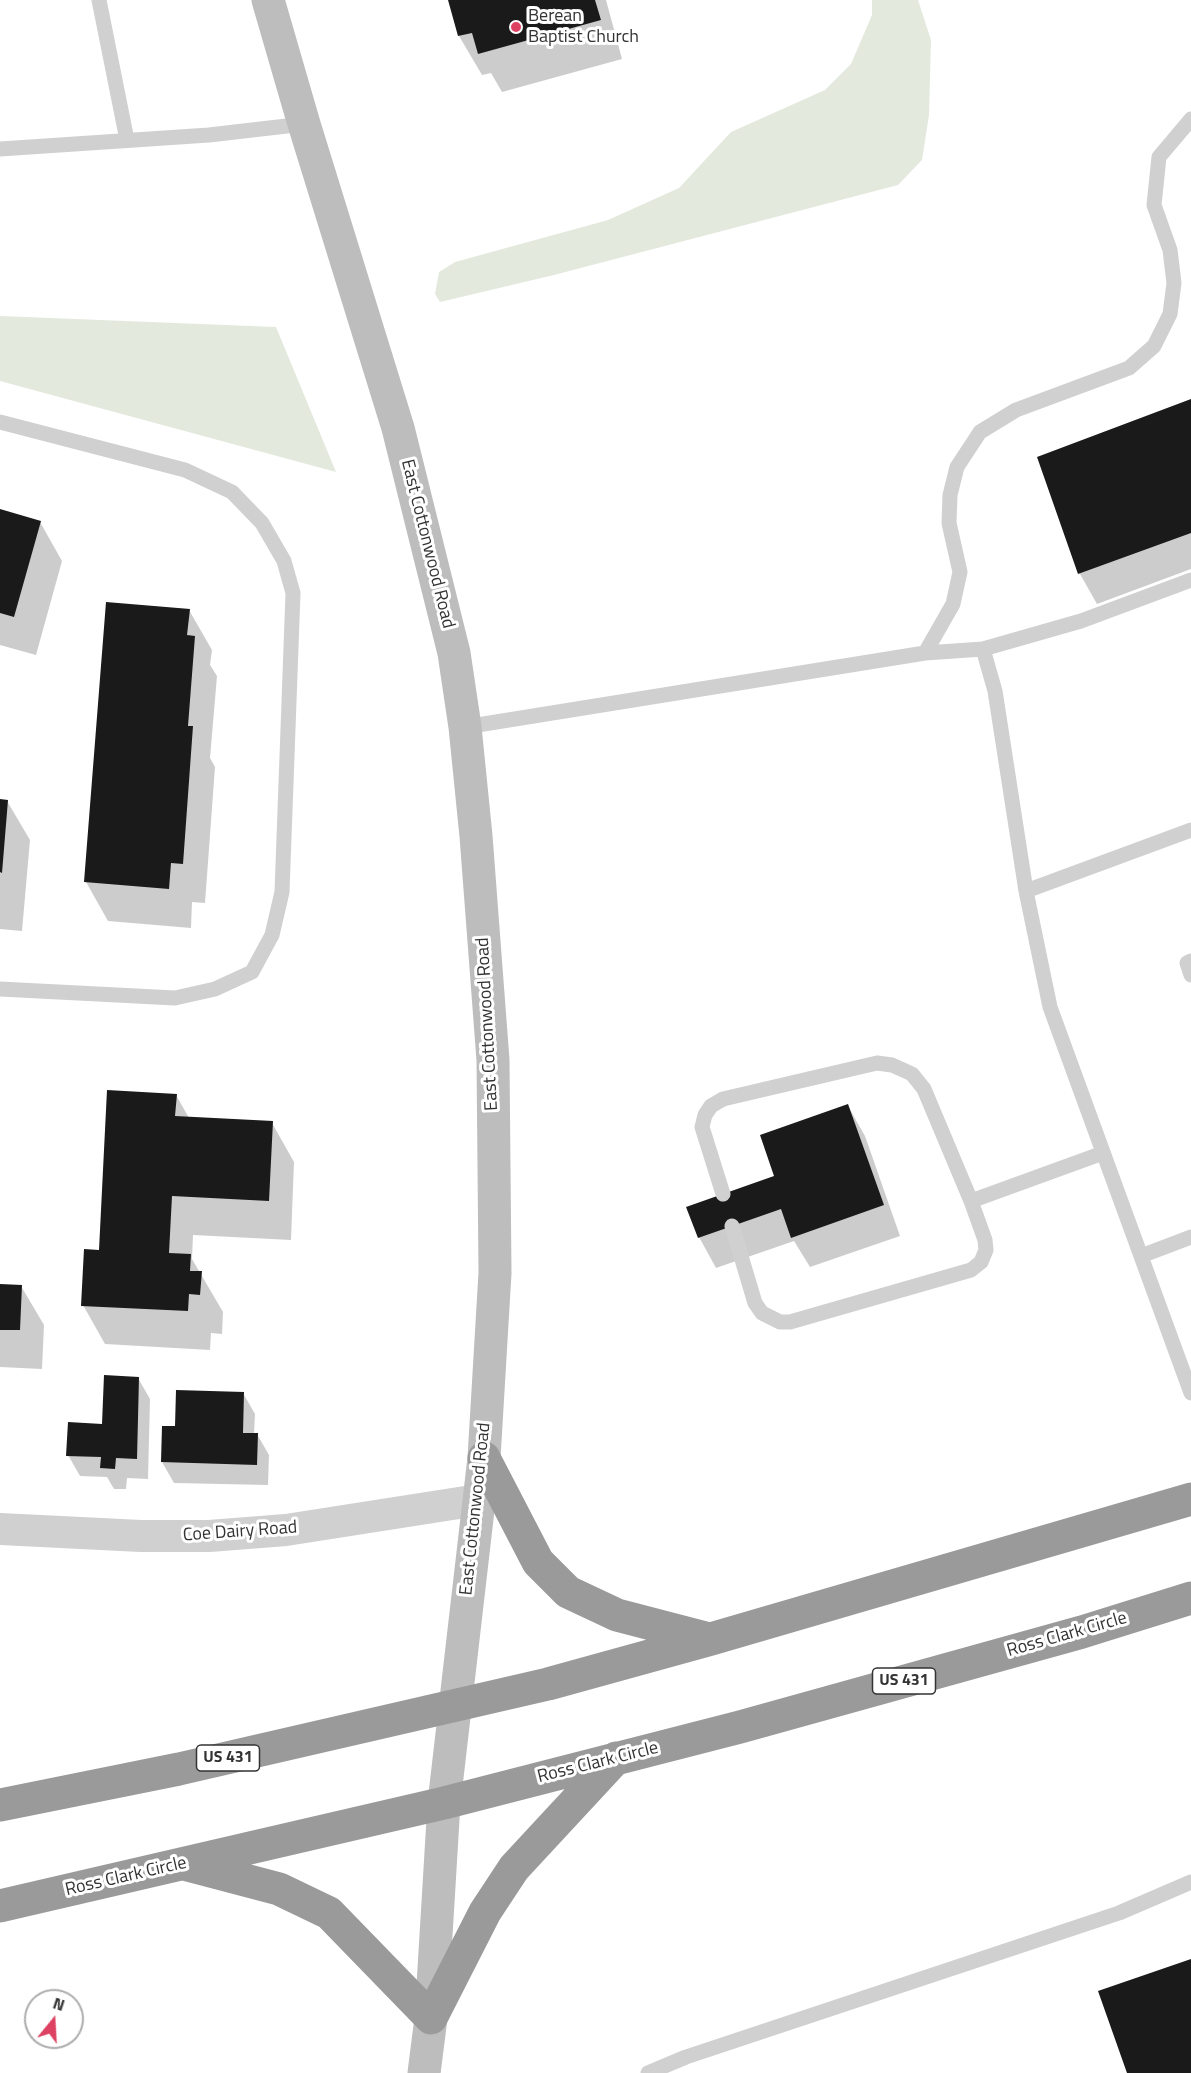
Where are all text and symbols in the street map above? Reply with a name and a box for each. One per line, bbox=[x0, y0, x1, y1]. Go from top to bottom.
place label: Berean Baptist Church bbox=[528, 6, 639, 48]
marker: Berean Baptist Church bbox=[509, 20, 523, 34]
street label: East Cottonwood Road bbox=[396, 457, 458, 631]
street label: East Cottonwood Road bbox=[473, 937, 503, 1111]
street label: East Cottonwood Road bbox=[456, 1422, 496, 1596]
street label: Coe Dairy Road bbox=[182, 1517, 298, 1547]
street label: Ross Clark Circle bbox=[1005, 1608, 1129, 1662]
road number: US 431 bbox=[872, 1668, 936, 1694]
street label: Ross Clark Circle bbox=[535, 1738, 661, 1788]
road number: US 431 bbox=[196, 1745, 260, 1771]
street label: Ross Clark Circle bbox=[63, 1853, 189, 1901]
north arrow bbox=[24, 1989, 84, 2049]
text: N bbox=[50, 1991, 68, 2017]

